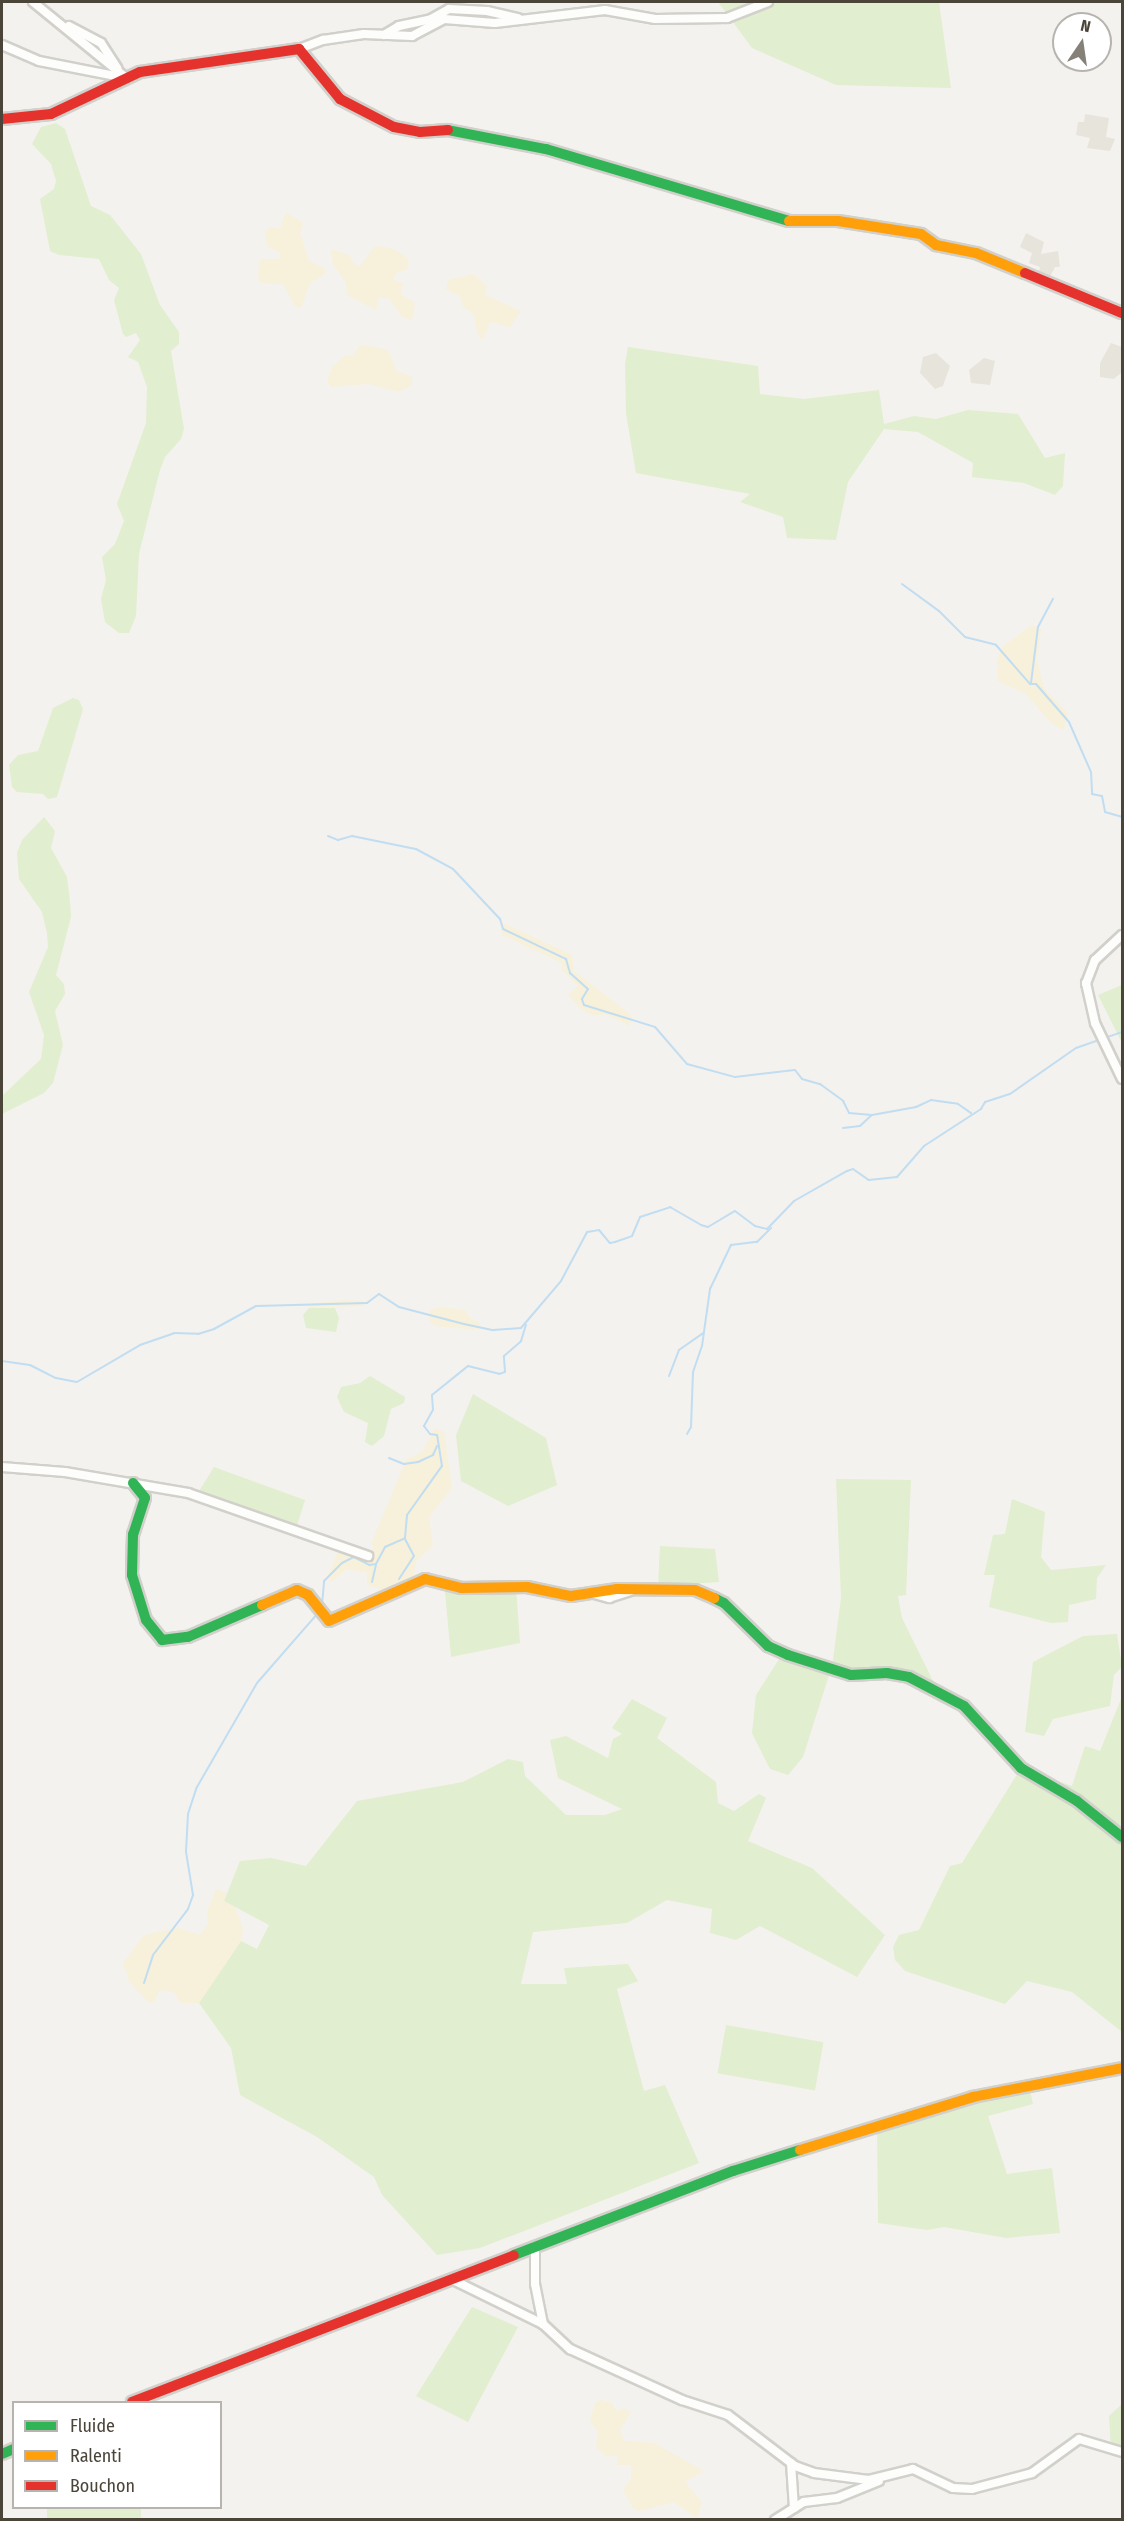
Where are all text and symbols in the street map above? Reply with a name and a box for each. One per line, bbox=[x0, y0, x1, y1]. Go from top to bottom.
north arrow bbox=[1052, 12, 1112, 72]
text: N bbox=[1079, 16, 1093, 36]
legend bbox=[12, 2401, 222, 2509]
text: Fluide bbox=[70, 2415, 115, 2437]
text: Ralenti bbox=[70, 2445, 122, 2467]
text: Bouchon bbox=[70, 2475, 135, 2497]

